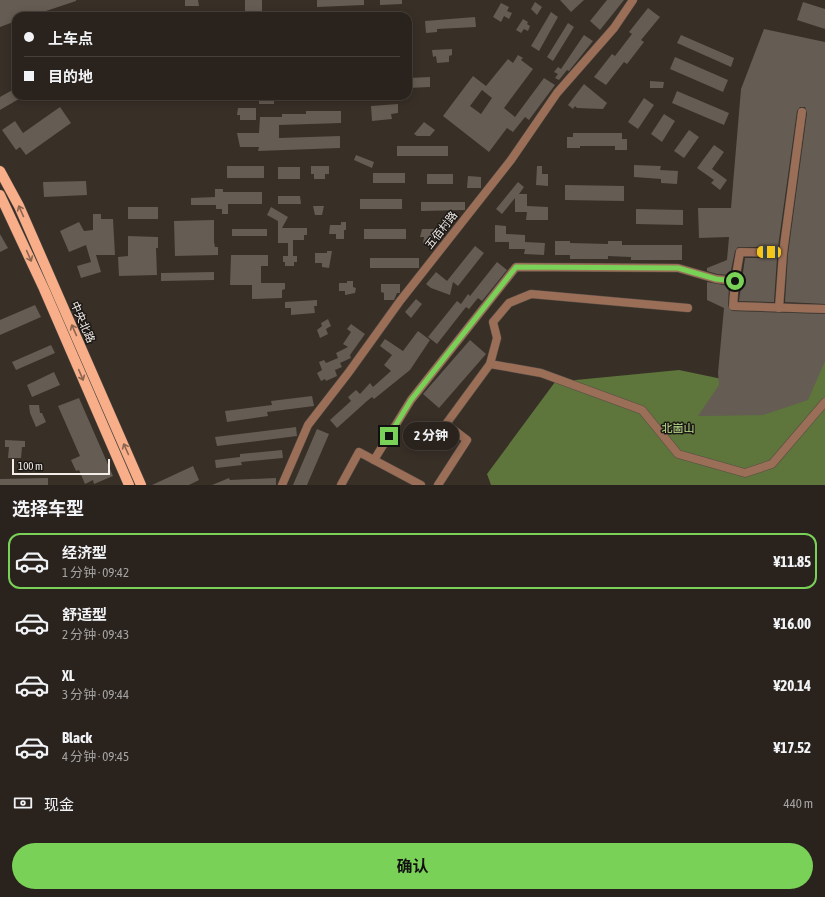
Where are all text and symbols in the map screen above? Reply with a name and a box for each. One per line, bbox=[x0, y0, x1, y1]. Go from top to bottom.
text: 上车点 bbox=[48, 30, 93, 47]
text: 目的地 bbox=[48, 68, 93, 85]
one-way arrow bbox=[17, 206, 24, 218]
street label: 五佰村路 bbox=[423, 209, 459, 251]
car bbox=[757, 246, 781, 258]
one-way arrow bbox=[26, 249, 33, 261]
route start bbox=[726, 272, 744, 290]
street label: 中央北路 bbox=[69, 299, 97, 345]
one-way arrow bbox=[69, 325, 77, 337]
one-way arrow bbox=[78, 368, 85, 380]
callout: 2 分钟 bbox=[403, 422, 459, 450]
park label: 北崮山 bbox=[662, 422, 695, 434]
route end bbox=[380, 427, 398, 445]
text: 2 分钟 bbox=[414, 428, 448, 443]
one-way arrow bbox=[121, 444, 129, 456]
scale bar bbox=[12, 457, 110, 476]
text: 100 m bbox=[18, 460, 43, 472]
text: 选择车型 bbox=[12, 498, 84, 519]
icon: car bbox=[14, 543, 50, 579]
text: 经济型 bbox=[62, 544, 107, 561]
text: ¥11.85 bbox=[773, 553, 811, 570]
text: 1 分钟 · 09:42 bbox=[62, 565, 129, 580]
icon: car bbox=[14, 605, 50, 641]
text: 舒适型 bbox=[62, 606, 107, 623]
text: ¥16.00 bbox=[773, 615, 811, 632]
text: 2 分钟 · 09:43 bbox=[62, 627, 129, 642]
icon: car bbox=[14, 667, 50, 703]
text: XL bbox=[62, 667, 75, 684]
text: ¥20.14 bbox=[773, 677, 811, 694]
text: 3 分钟 · 09:44 bbox=[62, 687, 129, 702]
icon: car bbox=[14, 729, 50, 765]
text: Black bbox=[62, 729, 92, 746]
text: ¥17.52 bbox=[773, 739, 811, 756]
text: 4 分钟 · 09:45 bbox=[62, 749, 129, 764]
icon: cash bbox=[12, 792, 34, 814]
text: 现金 bbox=[44, 796, 74, 813]
text: 440 m bbox=[784, 796, 813, 811]
button: 确认 bbox=[12, 843, 813, 889]

